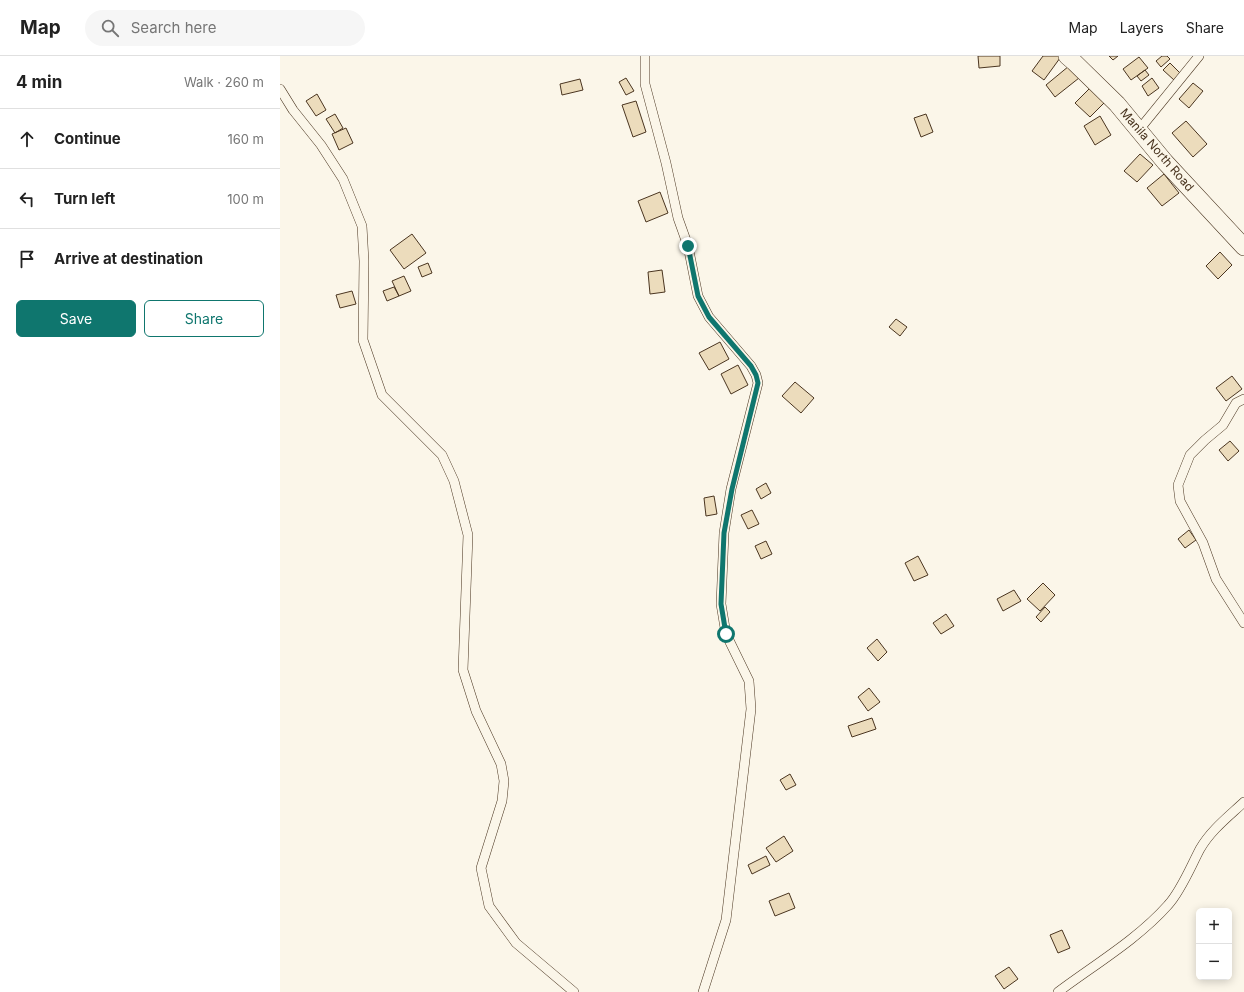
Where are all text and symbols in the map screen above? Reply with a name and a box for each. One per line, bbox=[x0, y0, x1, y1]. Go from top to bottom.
search box bbox=[85, 10, 365, 46]
text: Map bbox=[20, 16, 61, 39]
icon: search bbox=[99, 17, 121, 39]
text: Search here bbox=[131, 18, 216, 37]
text: Map bbox=[1069, 19, 1098, 36]
text: Layers bbox=[1120, 19, 1164, 36]
text: Share bbox=[1186, 19, 1224, 36]
text: 4 min bbox=[16, 72, 62, 92]
text: Walk · 260 m bbox=[184, 74, 264, 90]
street label: Manila North Road bbox=[1117, 105, 1197, 194]
icon: ahead bbox=[16, 128, 38, 150]
text: Continue bbox=[54, 129, 121, 148]
text: 160 m bbox=[227, 131, 264, 147]
icon: left bbox=[16, 188, 38, 210]
text: Turn left bbox=[54, 189, 115, 208]
text: 100 m bbox=[227, 191, 264, 207]
route end bbox=[679, 237, 697, 255]
icon: arrive bbox=[16, 248, 38, 270]
text: Arrive at destination bbox=[54, 249, 203, 268]
button: Save bbox=[16, 300, 136, 337]
button: Share bbox=[144, 300, 264, 337]
route start bbox=[717, 625, 735, 643]
map controls bbox=[1196, 908, 1232, 980]
button: + bbox=[1196, 908, 1232, 944]
button: − bbox=[1196, 944, 1232, 980]

